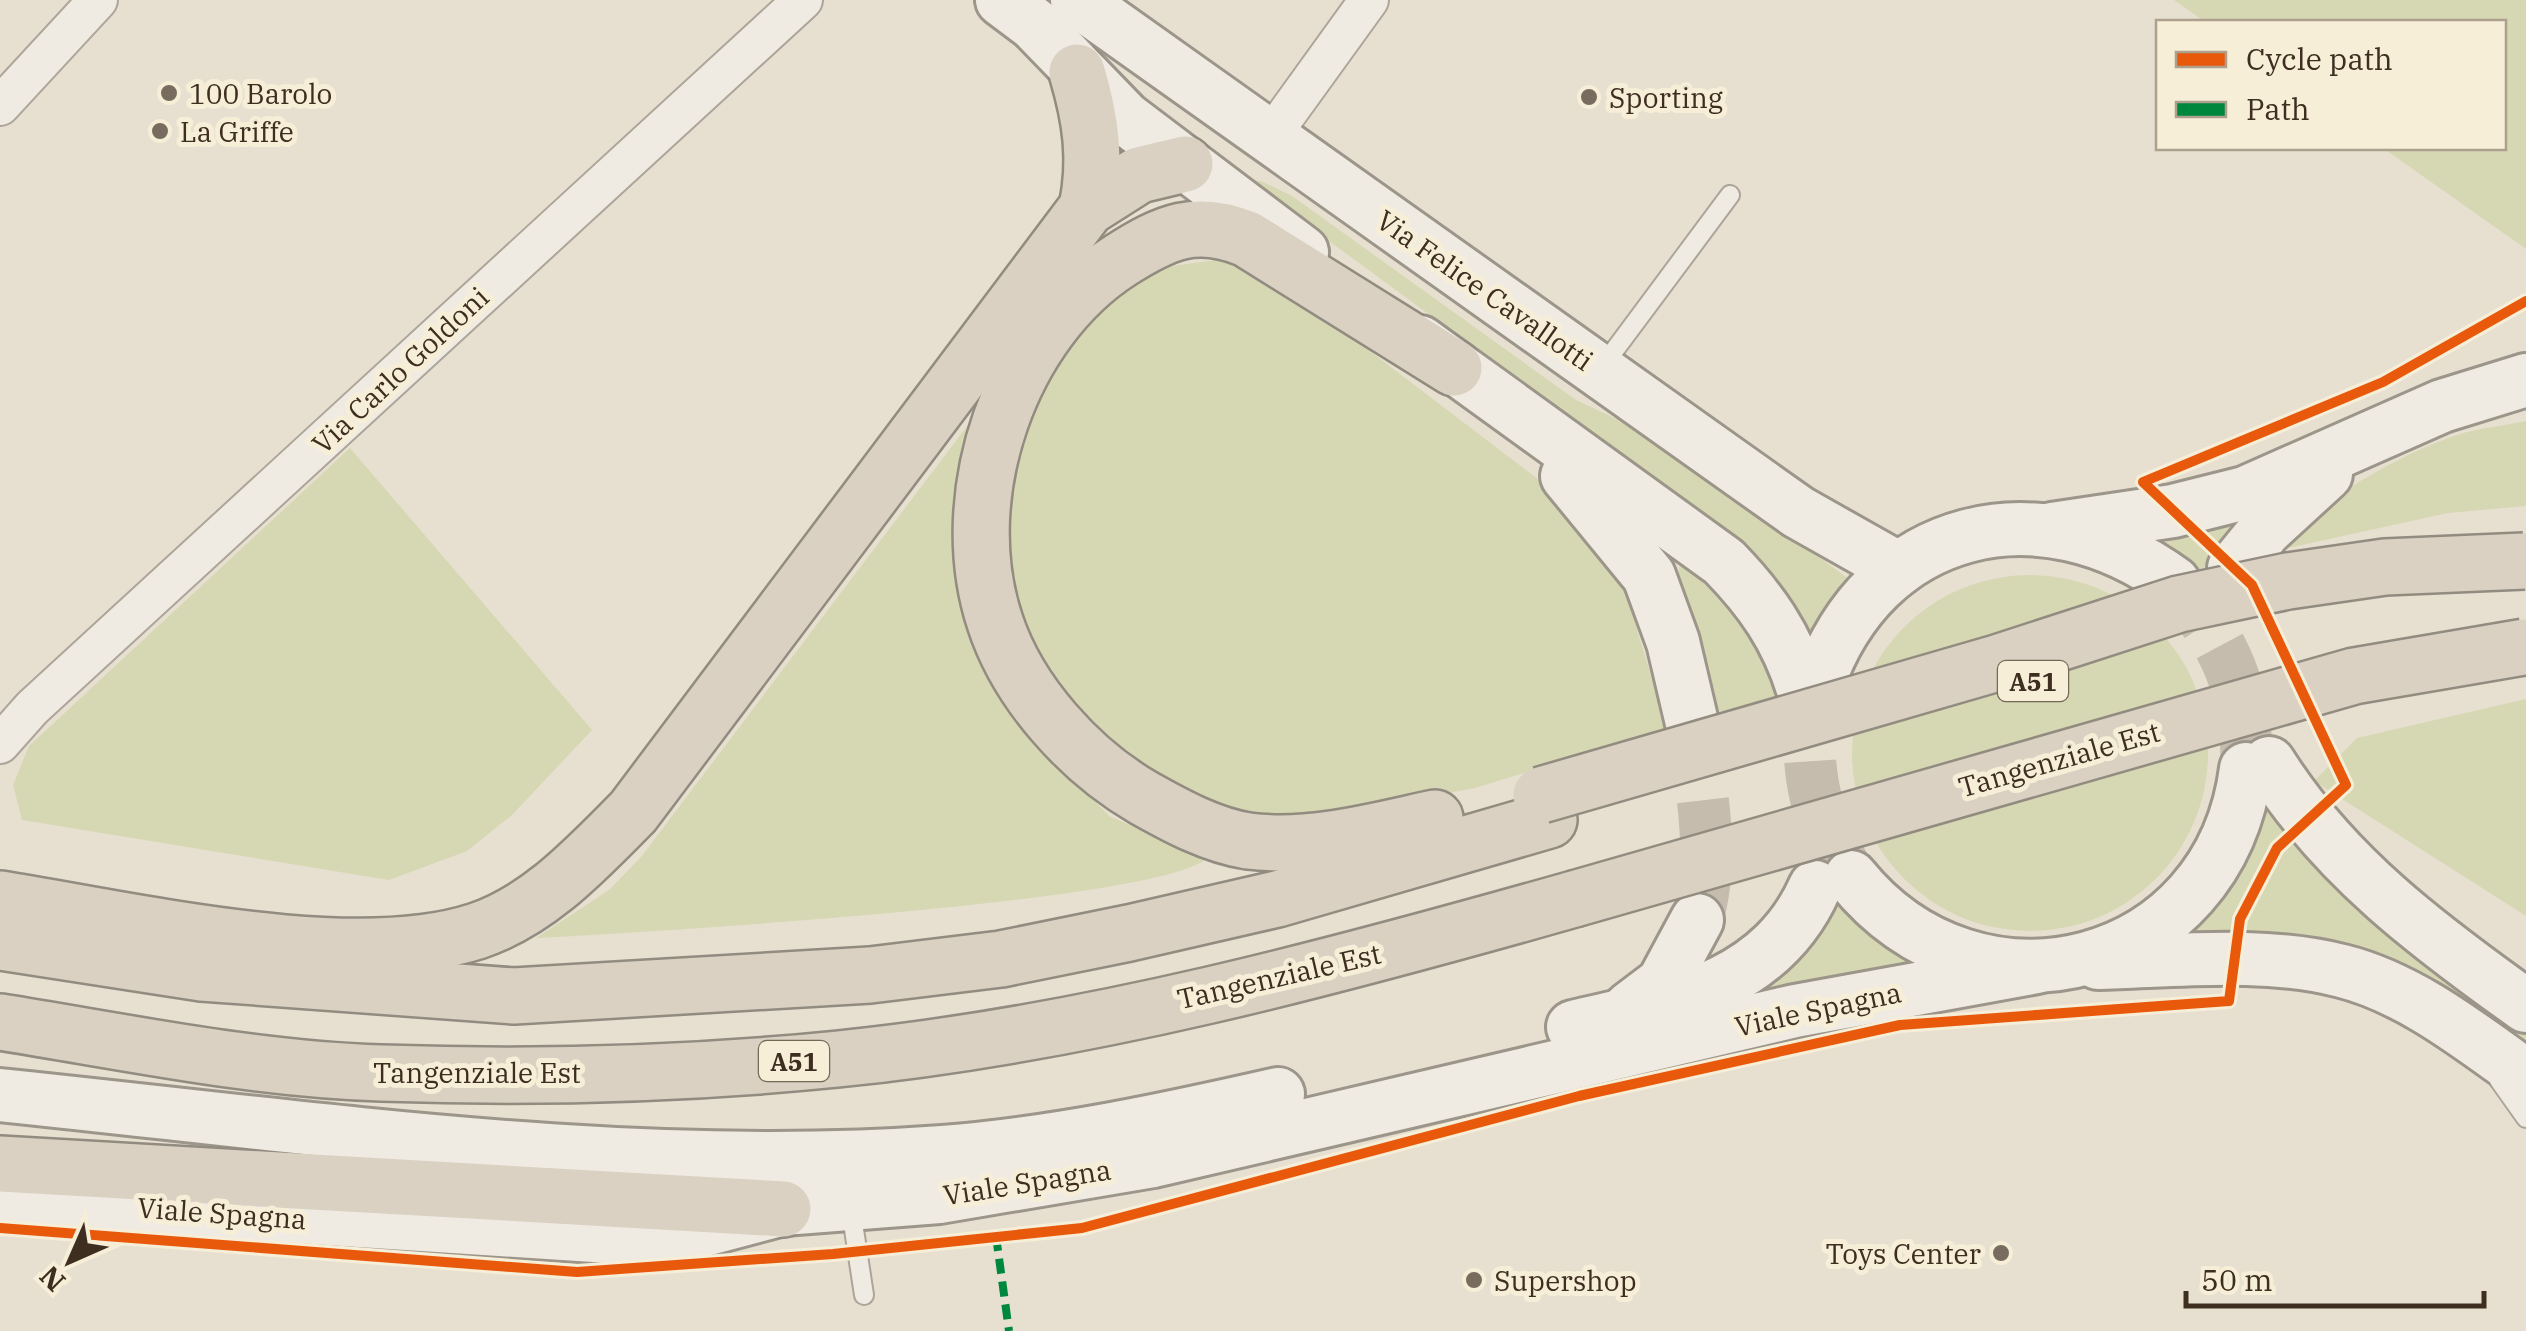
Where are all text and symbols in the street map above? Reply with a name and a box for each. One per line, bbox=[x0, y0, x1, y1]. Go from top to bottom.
legend bbox=[2156, 20, 2506, 150]
text: Cycle path bbox=[2246, 39, 2393, 78]
place label: 100 Barolo bbox=[189, 75, 332, 112]
place label: Sporting bbox=[1609, 79, 1723, 116]
marker: 100 Barolo bbox=[158, 82, 180, 104]
marker: Sporting bbox=[1578, 86, 1600, 108]
text: Path bbox=[2246, 89, 2310, 128]
place label: La Griffe bbox=[180, 113, 294, 150]
marker: La Griffe bbox=[149, 120, 171, 142]
street label: Via Felice Cavallotti bbox=[1369, 201, 1601, 379]
street label: Via Carlo Goldoni bbox=[304, 278, 496, 462]
road number: A51 bbox=[1998, 661, 2068, 701]
street label: Tangenziale Est bbox=[1954, 713, 2164, 805]
street label: Tangenziale Est bbox=[1174, 935, 1385, 1017]
street label: Viale Spagna bbox=[1731, 973, 1905, 1045]
road number: A51 bbox=[759, 1041, 829, 1081]
street label: Tangenziale Est bbox=[373, 1054, 581, 1091]
street label: Viale Spagna bbox=[940, 1150, 1114, 1214]
street label: Viale Spagna bbox=[136, 1189, 308, 1237]
north arrow bbox=[20, 1211, 120, 1311]
place label: Toys Center bbox=[1825, 1235, 1982, 1272]
marker: Toys Center bbox=[1990, 1242, 2012, 1264]
scale bar bbox=[2186, 1246, 2484, 1308]
text: N bbox=[31, 1258, 73, 1300]
text: 50 m bbox=[2201, 1260, 2273, 1299]
place label: Supershop bbox=[1494, 1262, 1637, 1299]
marker: Supershop bbox=[1463, 1269, 1485, 1291]

